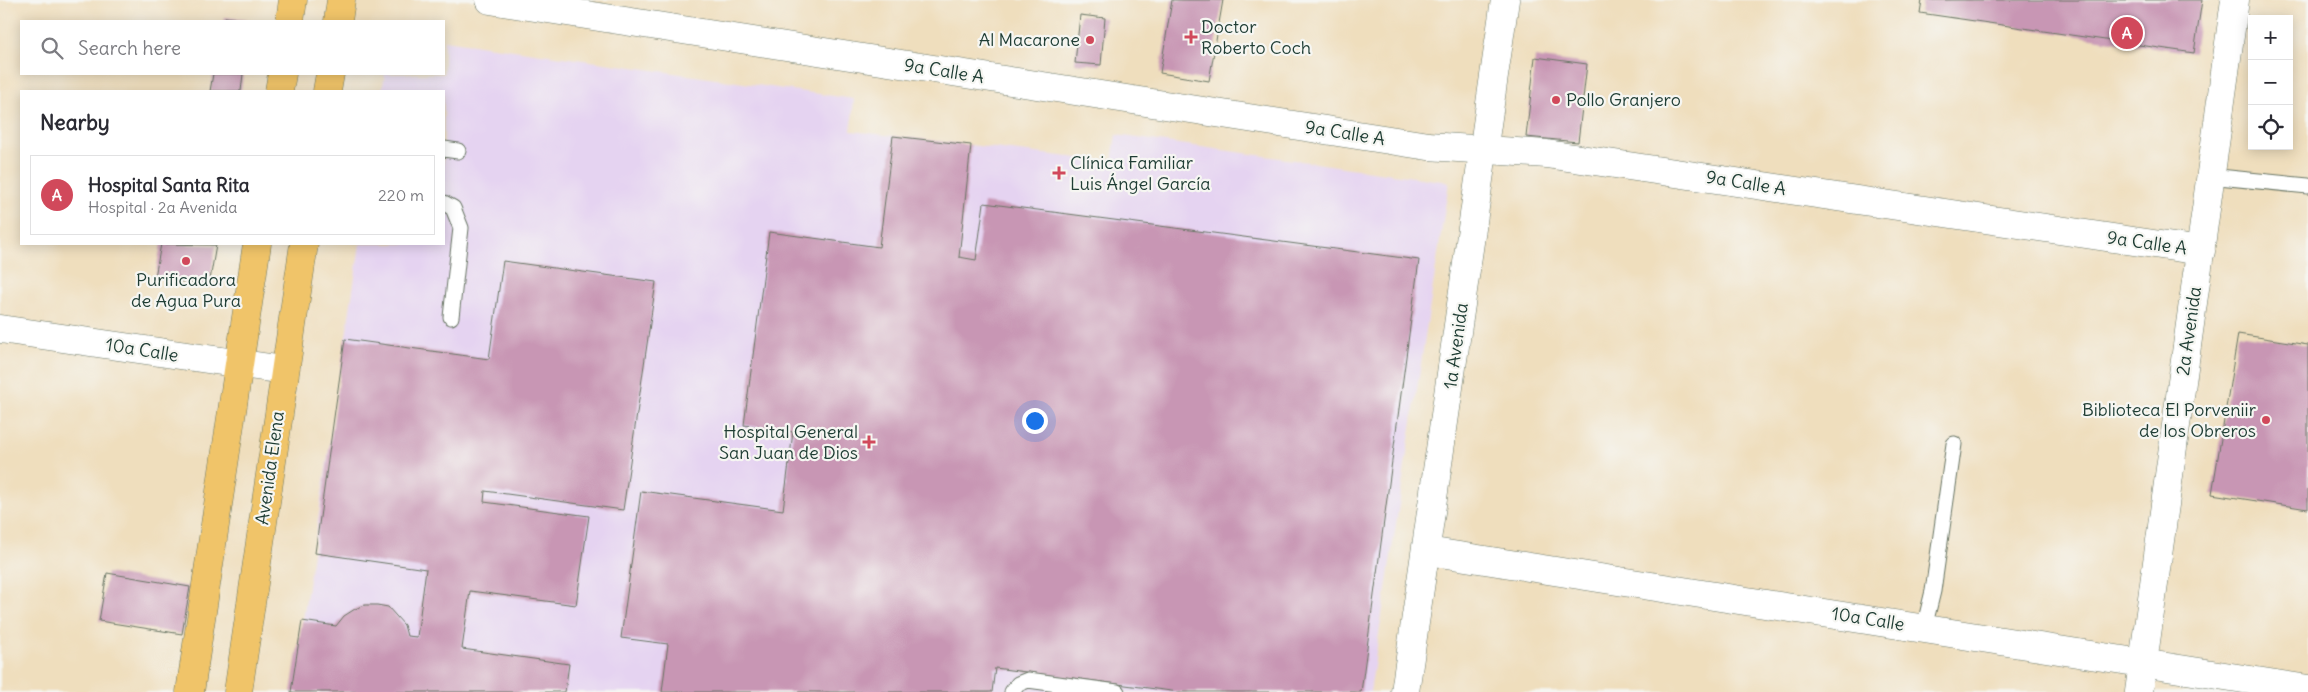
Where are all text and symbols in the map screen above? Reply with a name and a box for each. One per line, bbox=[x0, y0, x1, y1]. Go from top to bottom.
pin: A bbox=[2111, 14, 2143, 52]
place label: Doctor Roberto Coch bbox=[1201, 15, 1311, 59]
map controls bbox=[2248, 15, 2293, 150]
button: + bbox=[2248, 15, 2293, 60]
search box bbox=[20, 20, 445, 75]
place label: Al Macarone bbox=[979, 28, 1080, 51]
marker: Doctor Roberto Coch bbox=[1185, 31, 1197, 43]
icon: search bbox=[38, 34, 66, 62]
marker: Al Macarone bbox=[1084, 34, 1096, 46]
text: Search here bbox=[78, 36, 181, 60]
street label: 9a Calle A bbox=[903, 53, 986, 88]
button: − bbox=[2248, 60, 2293, 105]
place label: Pollo Granjero bbox=[1566, 88, 1681, 111]
marker: Pollo Granjero bbox=[1550, 94, 1562, 106]
button: locate bbox=[2248, 105, 2293, 150]
text: Nearby bbox=[40, 109, 110, 136]
street label: 9a Calle A bbox=[1304, 115, 1387, 150]
place label: Clínica Familiar Luis Ángel García bbox=[1070, 151, 1211, 195]
street label: 9a Calle A bbox=[1705, 165, 1788, 200]
marker: Clínica Familiar Luis Ángel García bbox=[1052, 166, 1066, 180]
text: Hospital Santa Rita bbox=[88, 173, 250, 197]
text: A bbox=[52, 185, 62, 205]
text: 220 m bbox=[378, 185, 424, 205]
text: Hospital · 2a Avenida bbox=[88, 197, 237, 217]
street label: 9a Calle A bbox=[2106, 226, 2189, 259]
marker: Purificadora de Agua Pura bbox=[180, 255, 192, 267]
place label: Purificadora de Agua Pura bbox=[131, 268, 241, 312]
street label: 2a Avenida bbox=[2171, 285, 2206, 377]
street label: 1a Avenida bbox=[1438, 301, 1473, 391]
street label: 10a Calle bbox=[104, 332, 180, 367]
place label: Biblioteca El Porveniir de los Obreros bbox=[2082, 398, 2257, 442]
your location bbox=[1022, 408, 1048, 434]
street label: Avenida Elena bbox=[250, 410, 289, 526]
marker: Biblioteca El Porveniir de los Obreros bbox=[2260, 414, 2272, 426]
place label: Hospital General San Juan de Dios bbox=[719, 420, 858, 464]
marker: Hospital General San Juan de Dios bbox=[862, 435, 876, 449]
street label: 10a Calle bbox=[1830, 601, 1906, 636]

